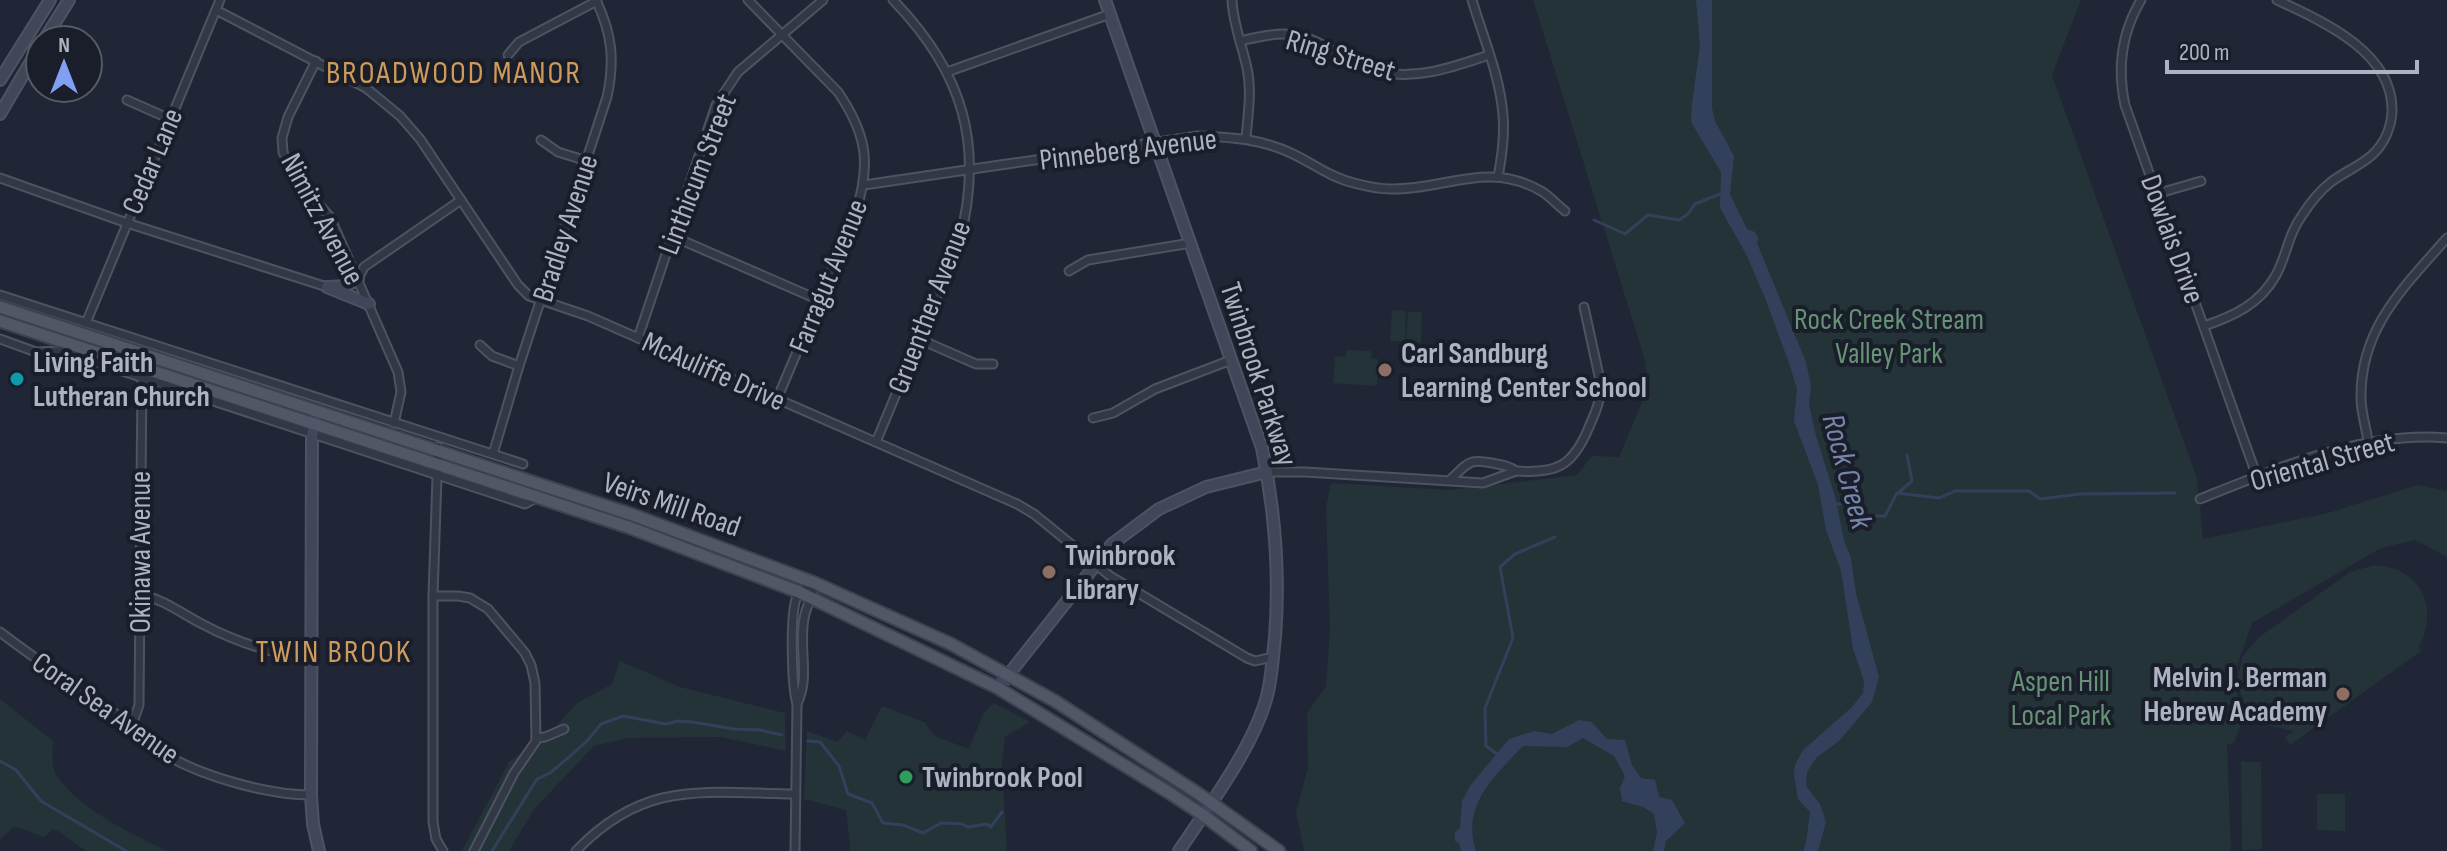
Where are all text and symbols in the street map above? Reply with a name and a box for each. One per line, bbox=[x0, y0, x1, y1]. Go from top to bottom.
street label: Ring Street bbox=[1282, 22, 1400, 90]
north arrow bbox=[24, 24, 104, 104]
scale bar bbox=[2167, 24, 2417, 74]
text: N bbox=[58, 32, 70, 59]
text: 200 m bbox=[2179, 38, 2230, 67]
district label: BROADWOOD MANOR bbox=[326, 54, 582, 93]
street label: Linthicum Street bbox=[651, 89, 745, 260]
street label: Cedar Lane bbox=[115, 103, 191, 220]
street label: Pinneberg Avenue bbox=[1037, 121, 1219, 179]
street label: Nimitz Avenue bbox=[272, 147, 372, 291]
street label: Bradley Avenue bbox=[525, 150, 607, 306]
street label: Dowlais Drive bbox=[2132, 170, 2212, 309]
street label: Farragut Avenue bbox=[782, 194, 876, 358]
street label: Gruenther Avenue bbox=[881, 216, 979, 399]
street label: Twinbrook Parkway bbox=[1211, 278, 1305, 471]
park label: Rock Creek Stream Valley Park bbox=[1794, 302, 1984, 372]
street label: McAuliffe Drive bbox=[636, 324, 791, 419]
place label: Carl Sandburg Learning Center School bbox=[1401, 336, 1647, 406]
place label: Living Faith Lutheran Church bbox=[33, 345, 210, 415]
marker: Carl Sandburg Learning Center School bbox=[1376, 361, 1394, 379]
marker: Living Faith Lutheran Church bbox=[8, 370, 26, 388]
water label: Rock Creek bbox=[1813, 410, 1881, 534]
street label: Oriental Street bbox=[2246, 424, 2399, 500]
street label: Veirs Mill Road bbox=[598, 465, 745, 545]
street label: Okinawa Avenue bbox=[123, 471, 159, 633]
place label: Twinbrook Library bbox=[1065, 538, 1176, 608]
marker: Twinbrook Library bbox=[1040, 563, 1058, 581]
district label: TWIN BROOK bbox=[256, 633, 412, 672]
street label: Coral Sea Avenue bbox=[25, 645, 186, 773]
place label: Melvin J. Berman Hebrew Academy bbox=[2143, 660, 2328, 730]
park label: Aspen Hill Local Park bbox=[2011, 664, 2112, 734]
marker: Melvin J. Berman Hebrew Academy bbox=[2334, 685, 2352, 703]
place label: Twinbrook Pool bbox=[922, 760, 1083, 796]
marker: Twinbrook Pool bbox=[897, 768, 915, 786]

